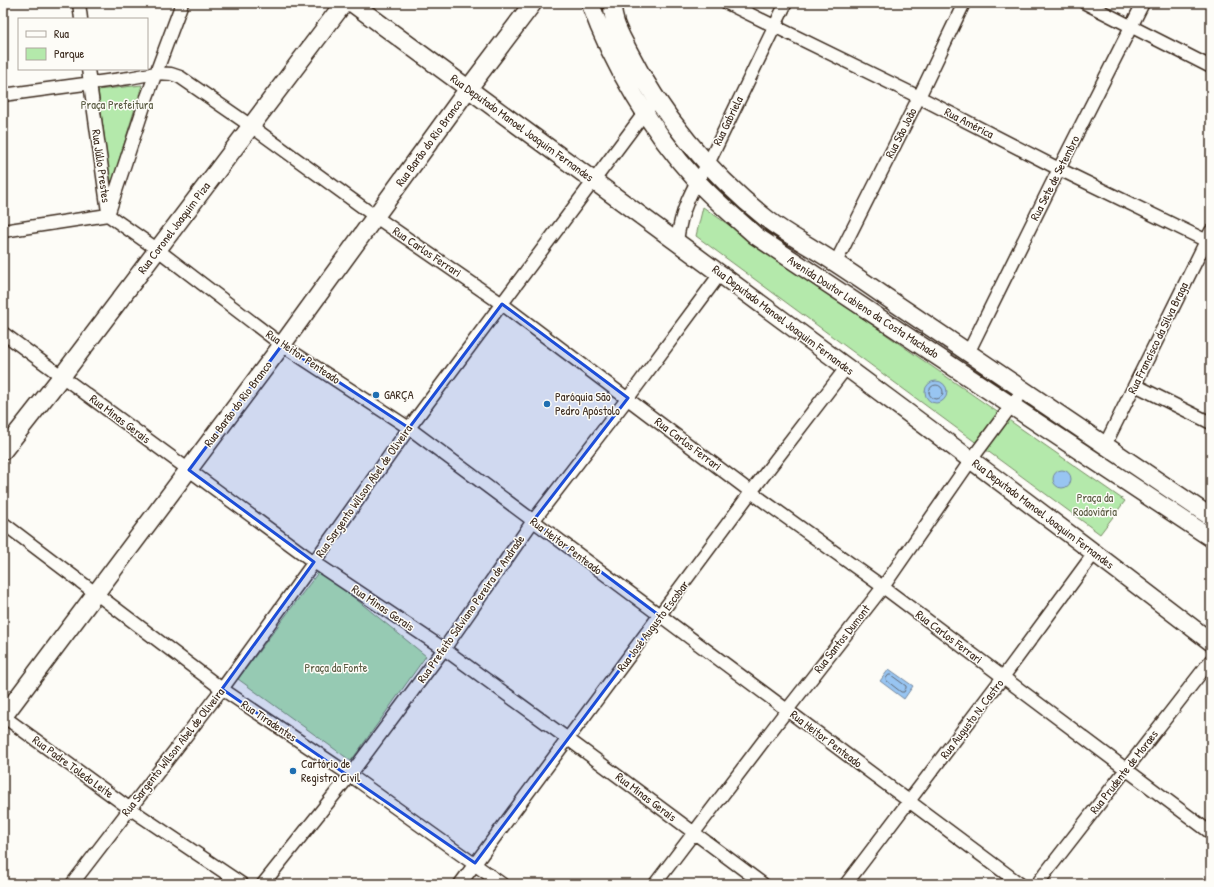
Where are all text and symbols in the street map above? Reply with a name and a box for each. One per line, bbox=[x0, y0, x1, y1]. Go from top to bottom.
legend bbox=[18, 18, 148, 70]
text: Rua bbox=[54, 25, 69, 42]
text: Parque bbox=[54, 45, 84, 62]
street label: Rua Deputado Manoel Joaquim Fernandes bbox=[447, 70, 598, 186]
street label: Rua Gabriela bbox=[708, 93, 747, 148]
park label: Praça Prefeitura bbox=[81, 96, 153, 113]
street label: Rua Barão do Rio Branco bbox=[391, 96, 466, 190]
street label: Rua América bbox=[942, 103, 997, 142]
street label: Rua São João bbox=[881, 105, 921, 161]
street label: Rua Júlio Prestes bbox=[88, 128, 115, 204]
street label: Rua Sete de Setembro bbox=[1026, 132, 1083, 223]
street label: Rua Coronel Joaquim Piza bbox=[133, 178, 214, 277]
street label: Rua Carlos Ferrari bbox=[390, 222, 465, 281]
street label: Avenida Doutor Labieno da Costa Machado bbox=[784, 251, 942, 362]
street label: Rua Deputado Manoel Joaquim Fernandes bbox=[709, 261, 858, 379]
street label: Rua Francisco da Silva Braga bbox=[1123, 279, 1192, 397]
street label: Rua Heitor Penteado bbox=[263, 325, 344, 388]
street label: Rua Barão do Rio Branco bbox=[200, 357, 276, 450]
place label: GARÇA bbox=[384, 386, 414, 403]
place label: Paróquia São Pedro Apóstolo bbox=[555, 388, 620, 419]
street label: Rua Minas Gerais bbox=[86, 390, 155, 447]
marker: GARÇA bbox=[371, 390, 381, 400]
marker: Paróquia São Pedro Apóstolo bbox=[542, 399, 552, 409]
street label: Rua Carlos Ferrari bbox=[651, 413, 725, 474]
street label: Rua Sargento Wilson Abel de Oliveira bbox=[311, 421, 416, 561]
street label: Rua Deputado Manoel Joaquim Fernandes bbox=[969, 455, 1118, 573]
park label: Praça da Rodoviária bbox=[1073, 489, 1117, 520]
street label: Rua Heitor Penteado bbox=[527, 513, 606, 578]
street label: Rua Prefeito Salviano Pereira de Andrade bbox=[413, 531, 528, 686]
street label: Rua José Augusto Escobar bbox=[613, 576, 693, 675]
street label: Rua Minas Gerais bbox=[349, 580, 418, 635]
street label: Rua Santos Dumont bbox=[809, 600, 874, 677]
street label: Rua Carlos Ferrari bbox=[912, 606, 986, 667]
park label: Praça da Fonte bbox=[304, 659, 368, 676]
street label: Rua Augusto N. Castro bbox=[936, 675, 1007, 762]
street label: Rua Sargento Wilson Abel de Oliveira bbox=[117, 684, 228, 819]
street label: Rua Tiradentes bbox=[238, 696, 301, 746]
street label: Rua Heitor Penteado bbox=[787, 706, 866, 771]
street label: Rua Prudente de Moraes bbox=[1085, 726, 1162, 817]
street label: Rua Padre Toledo Leite bbox=[29, 731, 118, 802]
place label: Cartório de Registro Civil bbox=[301, 755, 361, 786]
marker: Cartório de Registro Civil bbox=[288, 766, 298, 776]
street label: Rua Minas Gerais bbox=[612, 768, 681, 825]

